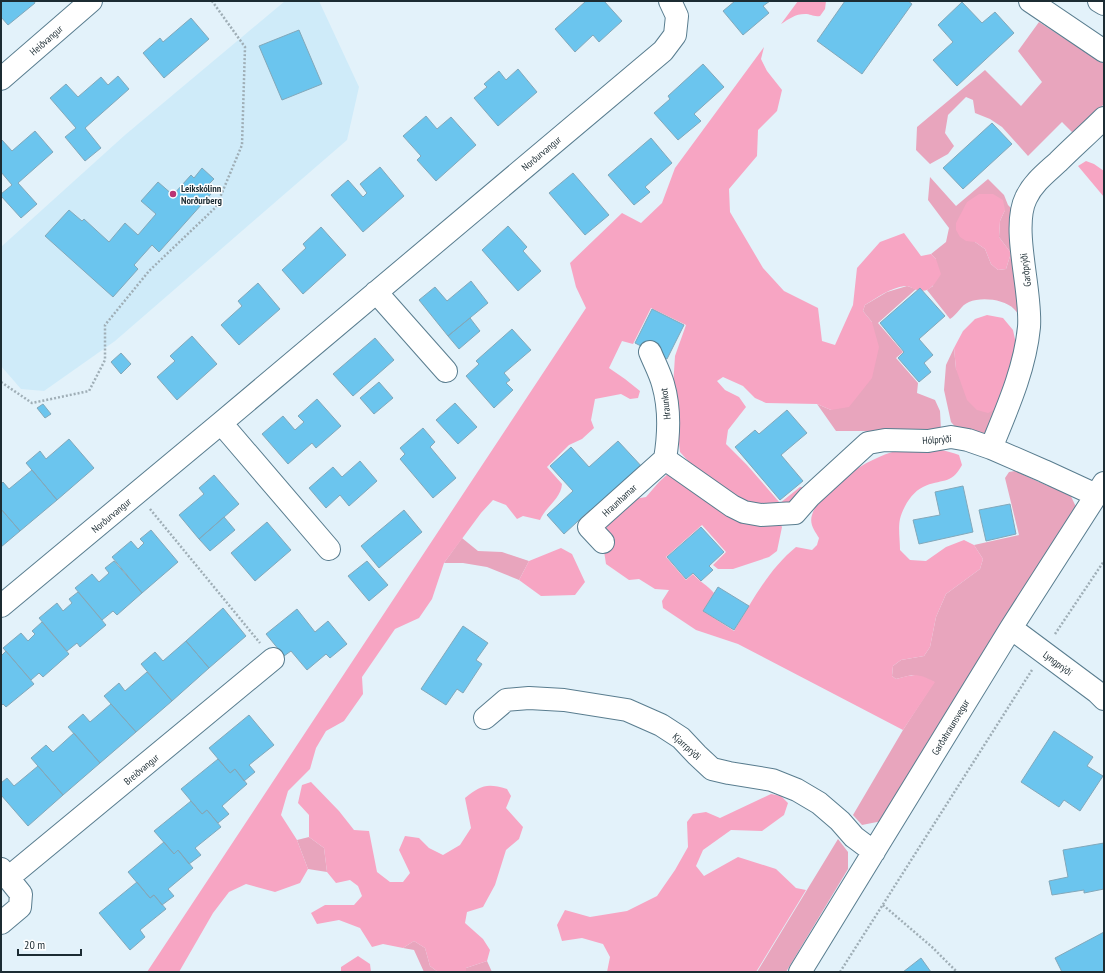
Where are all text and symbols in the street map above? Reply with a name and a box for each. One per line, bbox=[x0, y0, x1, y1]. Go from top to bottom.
street label: Heiðvangur bbox=[27, 22, 66, 58]
street label: Norðurvangur bbox=[519, 133, 564, 174]
place label: Leikskólinn Norðurberg bbox=[181, 182, 222, 207]
marker: Leikskólinn Norðurberg bbox=[168, 189, 178, 199]
street label: Garðprýði bbox=[1017, 252, 1034, 287]
street label: Hraunkot bbox=[657, 387, 674, 420]
street label: Hólprýði bbox=[922, 432, 952, 447]
street label: Hraunhamar bbox=[599, 481, 640, 519]
street label: Norðurvangur bbox=[89, 495, 134, 536]
street label: Lyngprýði bbox=[1040, 648, 1075, 679]
street label: Garðahraunsvegur bbox=[929, 697, 972, 757]
street label: Kjarrprýði bbox=[670, 730, 704, 763]
street label: Breiðvangur bbox=[121, 751, 162, 788]
scale bar bbox=[18, 931, 81, 957]
text: 20 m bbox=[24, 937, 45, 952]

